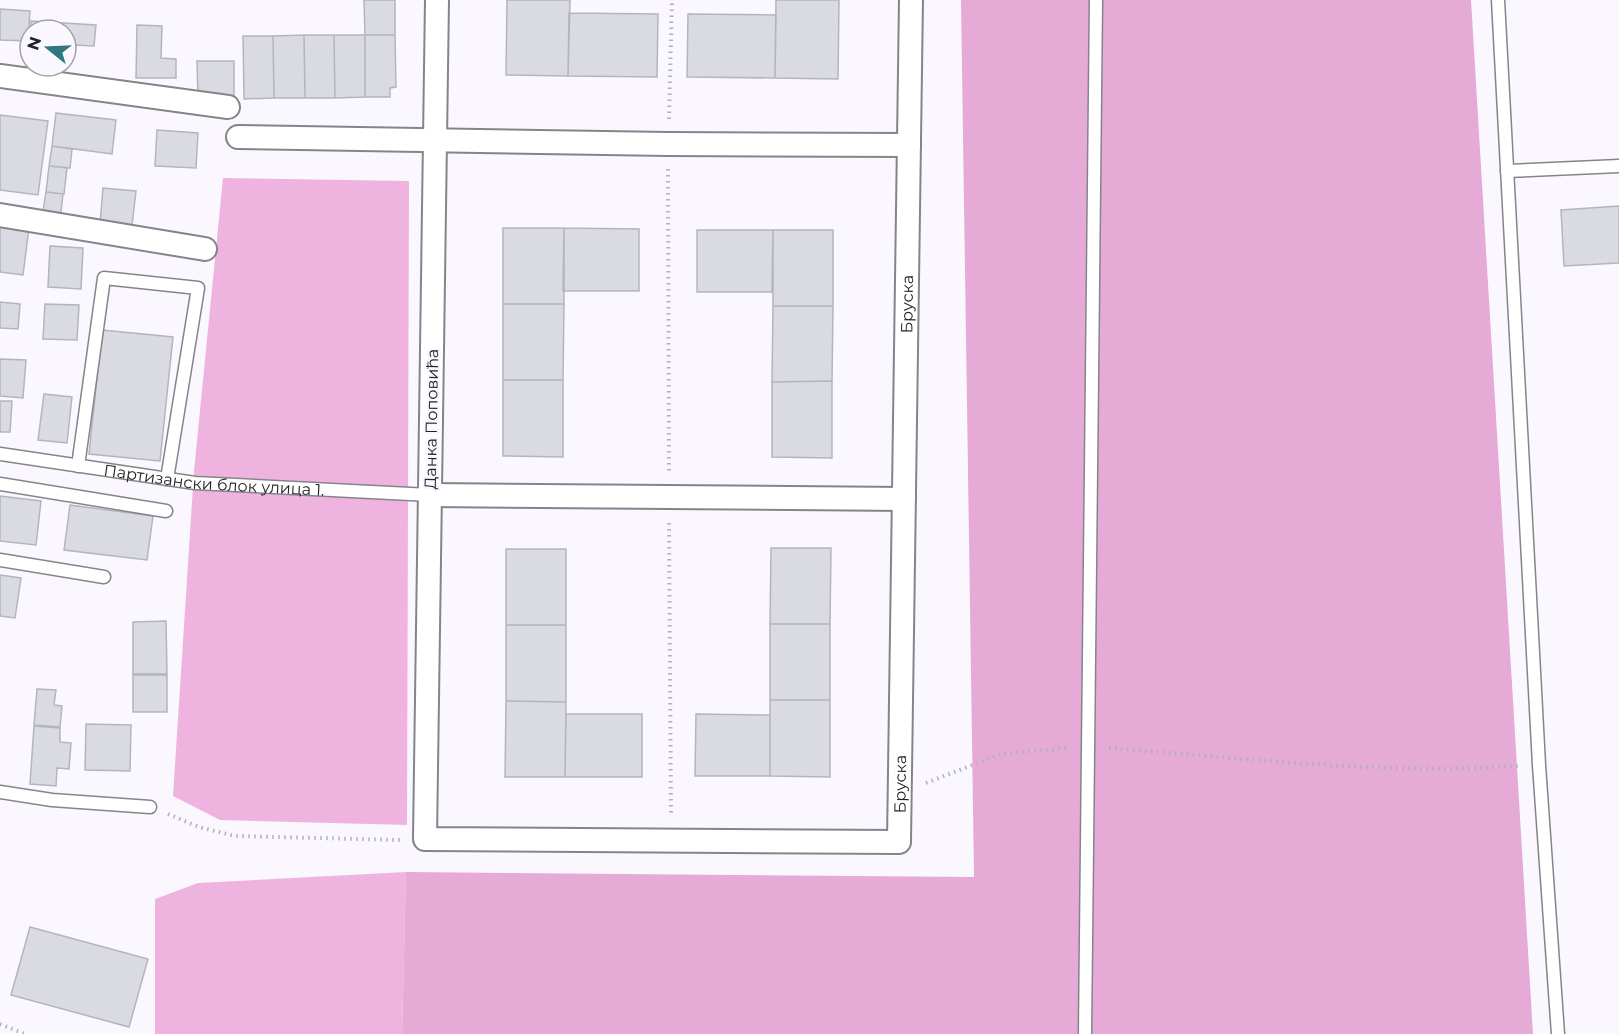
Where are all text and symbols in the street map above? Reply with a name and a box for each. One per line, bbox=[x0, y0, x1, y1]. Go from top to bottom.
north arrow bbox=[18, 18, 78, 78]
text: N bbox=[23, 34, 45, 53]
street label: Бруска bbox=[897, 275, 917, 334]
street label: Данка Поповића bbox=[421, 349, 442, 489]
street label: Партизански блок улица 1. bbox=[103, 461, 325, 500]
street label: Бруска bbox=[890, 755, 910, 814]

